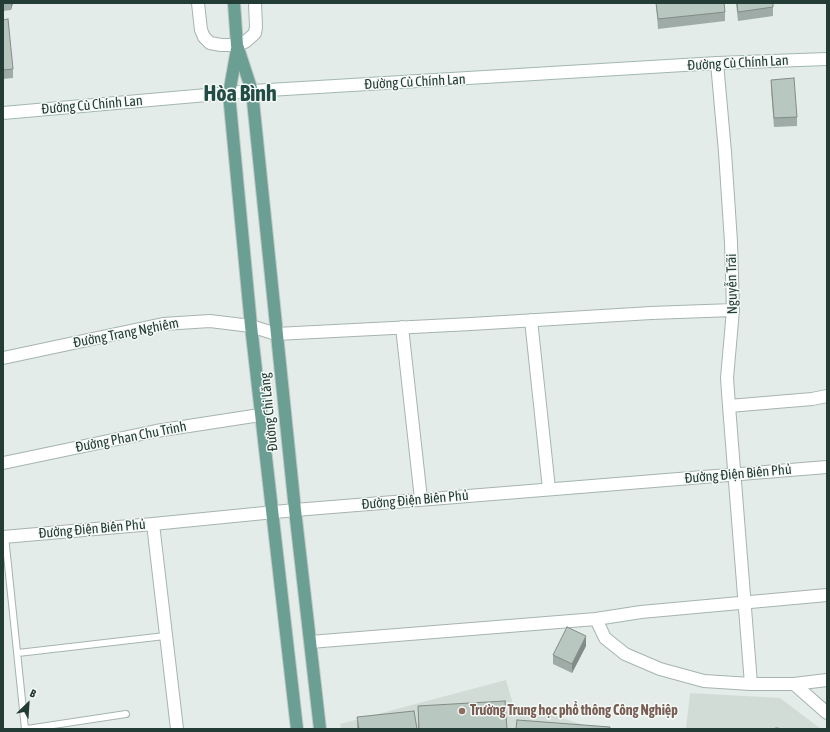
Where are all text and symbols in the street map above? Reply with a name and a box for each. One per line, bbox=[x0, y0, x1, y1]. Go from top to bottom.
street label: Đường Cù Chính Lan bbox=[687, 52, 789, 74]
street label: Đường Cù Chính Lan bbox=[364, 71, 466, 93]
district label: Hòa Bình bbox=[203, 81, 277, 107]
street label: Đường Cù Chính Lan bbox=[41, 92, 143, 118]
street label: Nguyễn Trãi bbox=[723, 254, 741, 314]
street label: Đường Trang Nghiêm bbox=[72, 315, 180, 351]
street label: Đường Chi Lăng bbox=[257, 372, 281, 452]
street label: Đường Phan Chu Trinh bbox=[74, 418, 188, 456]
street label: Đường Điện Biên Phủ bbox=[684, 461, 792, 487]
street label: Đường Điện Biên Phủ bbox=[361, 487, 469, 513]
street label: Đường Điện Biên Phủ bbox=[38, 516, 146, 542]
north arrow bbox=[8, 684, 48, 724]
text: B bbox=[28, 687, 38, 700]
place label: Trường Trung học phổ thông Công Nghiệp bbox=[470, 703, 678, 719]
marker: Trường Trung học phổ thông Công Nghiệp bbox=[457, 706, 467, 716]

